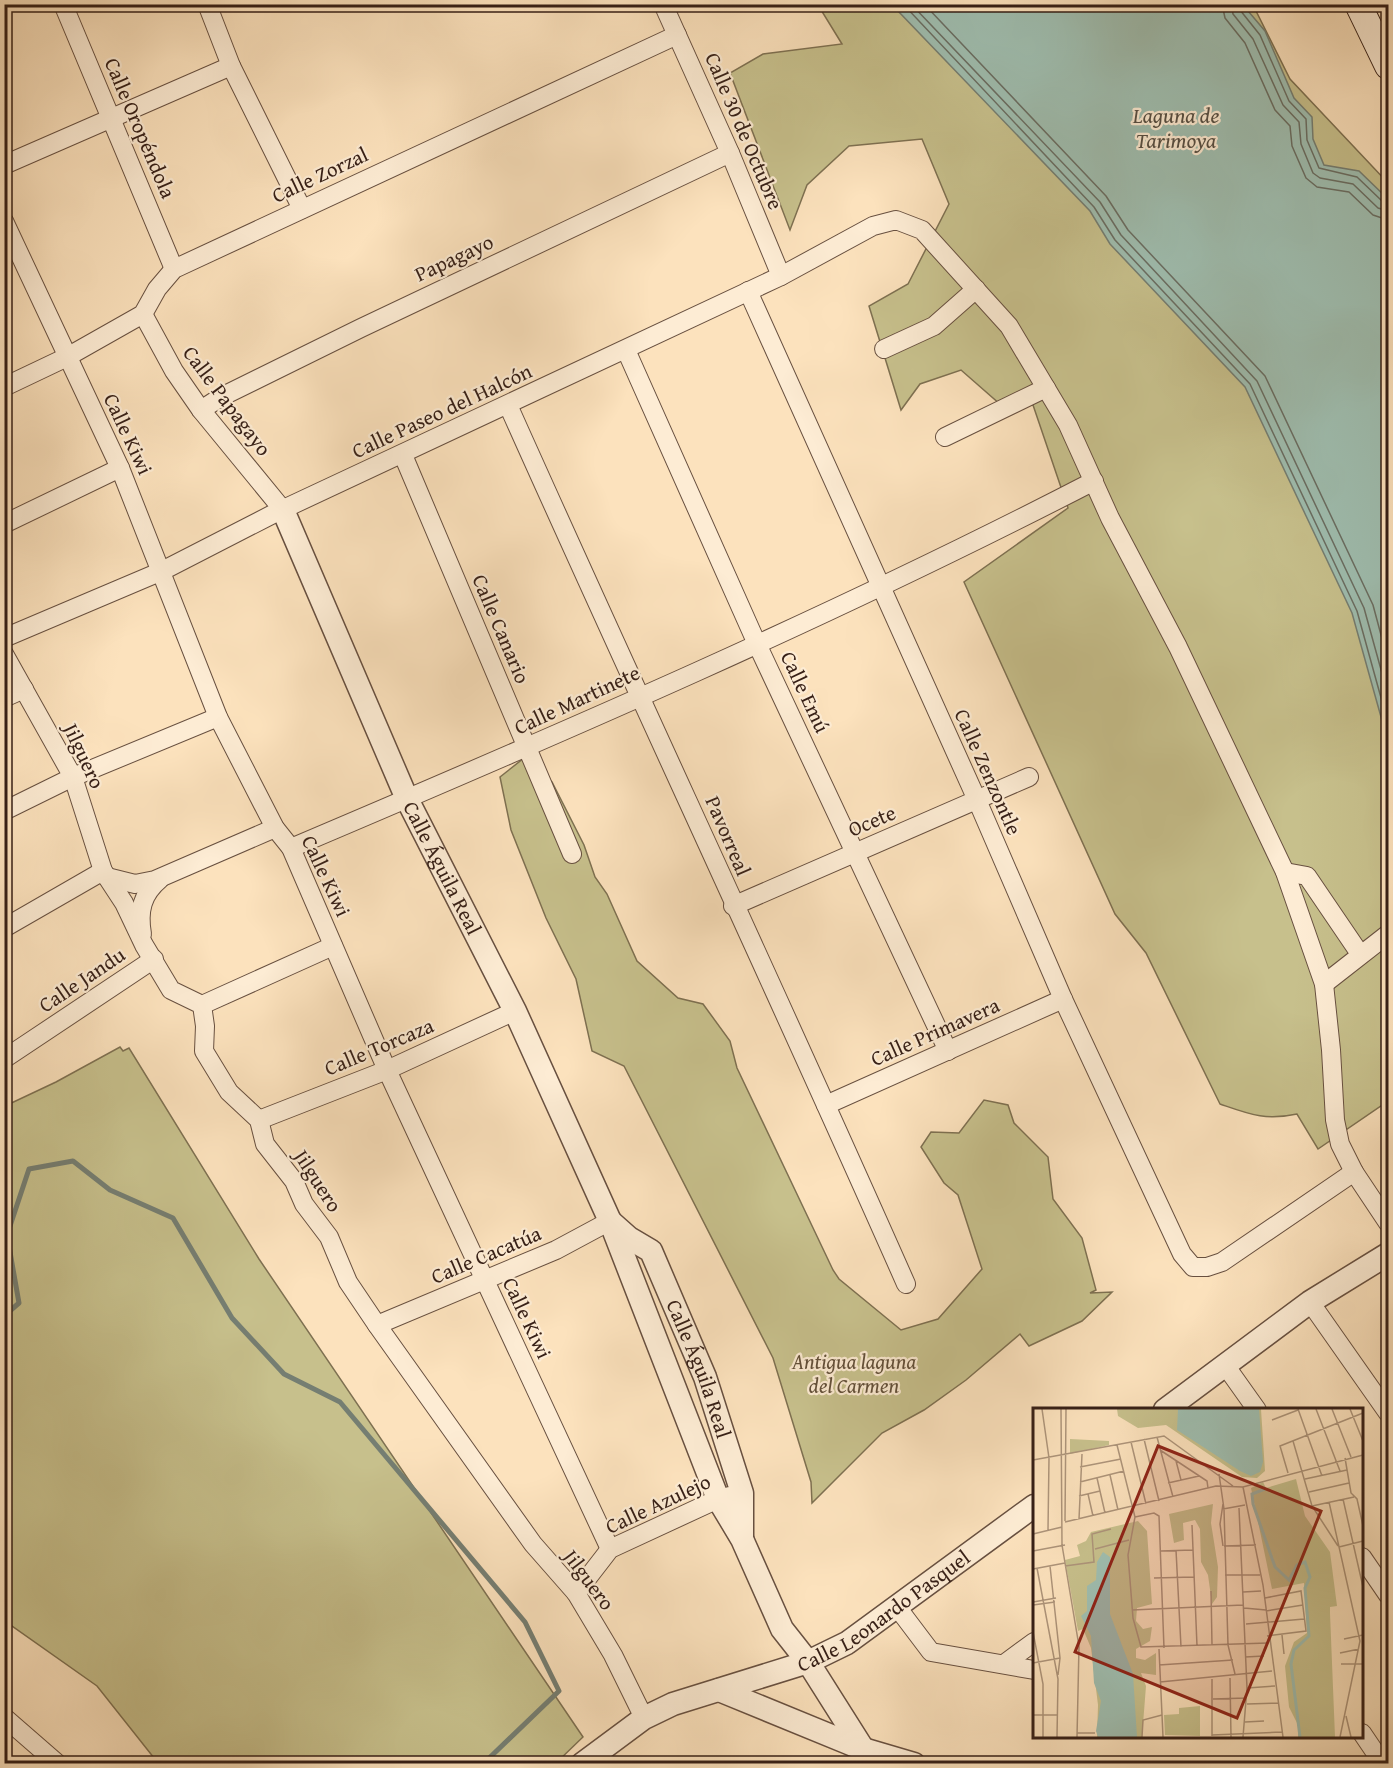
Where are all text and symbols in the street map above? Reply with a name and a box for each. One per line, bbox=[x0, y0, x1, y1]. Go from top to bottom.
street label: Calle 30 de Octubre bbox=[697, 47, 792, 214]
street label: Calle Oropéndola bbox=[97, 53, 184, 203]
water label: Laguna de Tarimoya bbox=[1132, 99, 1219, 156]
street label: Calle Zorzal bbox=[267, 139, 373, 210]
street label: Papagayo bbox=[409, 226, 498, 289]
street label: Calle Papagayo bbox=[176, 339, 279, 462]
street label: Calle Paseo del Halcón bbox=[347, 355, 537, 466]
street label: Calle Kiwi bbox=[96, 388, 161, 480]
street label: Calle Canario bbox=[465, 569, 538, 688]
street label: Calle Emú bbox=[773, 646, 838, 738]
street label: Calle Martinete bbox=[509, 657, 645, 742]
street label: Calle Zenzontle bbox=[947, 704, 1030, 840]
street label: Jilguero bbox=[55, 715, 113, 794]
street label: Pavorreal bbox=[698, 791, 759, 881]
street label: Calle Águila Real bbox=[396, 796, 490, 940]
street label: Ocete bbox=[843, 797, 901, 844]
street label: Calle Kiwi bbox=[294, 830, 359, 922]
street label: Calle Jandu bbox=[32, 939, 132, 1020]
street label: Calle Primavera bbox=[865, 989, 1004, 1074]
street label: Calle Torcaza bbox=[319, 1010, 438, 1083]
street label: Jilguero bbox=[285, 1141, 350, 1218]
street label: Calle Cacatúa bbox=[426, 1217, 546, 1292]
street label: Calle Kiwi bbox=[495, 1272, 560, 1364]
street label: Calle Águila Real bbox=[659, 1294, 740, 1442]
park label: Antigua laguna del Carmen bbox=[791, 1346, 916, 1401]
inset map bbox=[1033, 1408, 1363, 1738]
street label: Calle Azulejo bbox=[600, 1466, 716, 1541]
street label: Jilguero bbox=[554, 1540, 623, 1617]
street label: Calle Leonardo Pasquel bbox=[793, 1542, 976, 1679]

